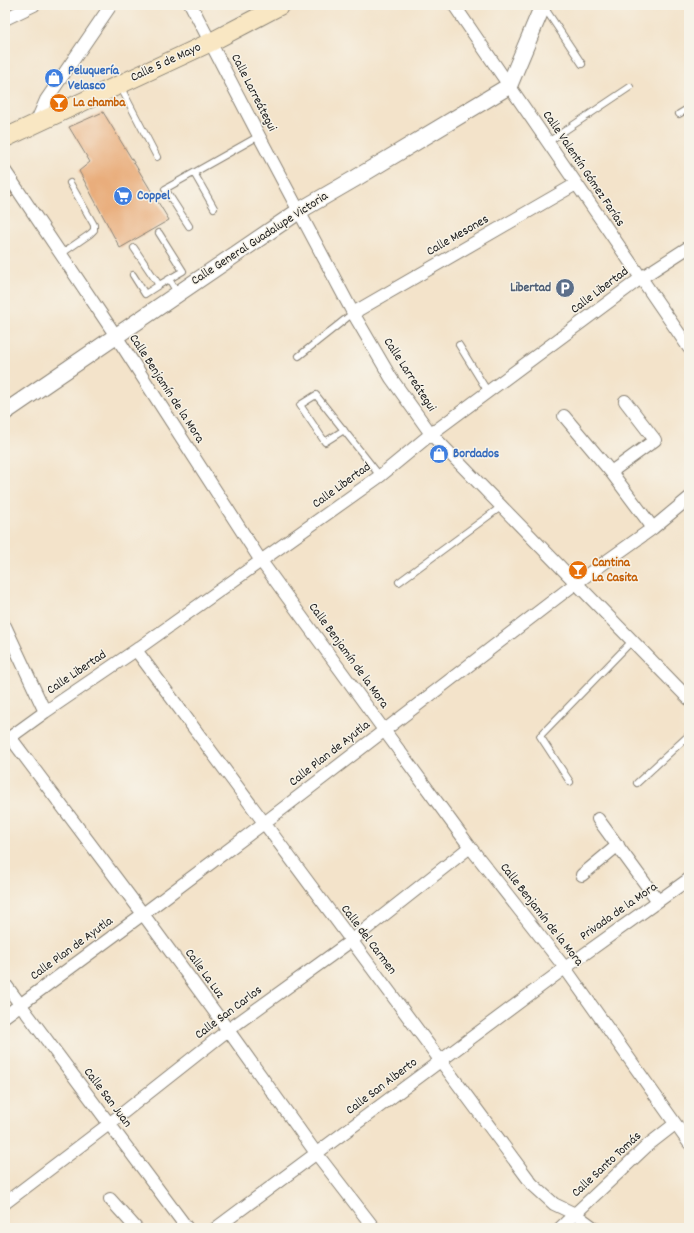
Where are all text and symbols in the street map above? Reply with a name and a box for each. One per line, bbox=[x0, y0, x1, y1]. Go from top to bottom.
street label: Calle 5 de Mayo bbox=[128, 38, 205, 88]
street label: Calle Larreátegui bbox=[225, 51, 281, 136]
place label: Peluquería Velasco bbox=[68, 62, 120, 96]
shop icon: Peluquería Velasco bbox=[43, 67, 65, 89]
bar icon: La chamba bbox=[48, 92, 70, 114]
place label: La chamba bbox=[73, 94, 126, 113]
street label: Calle Valentín Gómez Farías bbox=[537, 107, 629, 231]
supermarket icon: Coppel bbox=[112, 185, 134, 207]
place label: Coppel bbox=[137, 187, 171, 206]
street label: Calle General Guadalupe Victoria bbox=[188, 187, 333, 291]
street label: Calle Mesones bbox=[423, 210, 493, 262]
street label: Calle Libertad bbox=[567, 263, 633, 319]
parking icon: Libertad bbox=[554, 277, 576, 299]
place label: Libertad bbox=[510, 279, 551, 298]
street label: Calle Benjamín de la Mora bbox=[124, 331, 209, 448]
street label: Calle Larreátegui bbox=[378, 334, 440, 416]
shop icon: Bordados bbox=[428, 443, 450, 465]
place label: Bordados bbox=[453, 445, 500, 464]
street label: Calle Libertad bbox=[309, 458, 375, 514]
place label: Cantina La Casita bbox=[592, 554, 639, 588]
bar icon: Cantina La Casita bbox=[567, 559, 589, 581]
street label: Calle Benjamín de la Mora bbox=[303, 599, 393, 713]
street label: Calle Libertad bbox=[43, 646, 111, 700]
street label: Calle Plan de Ayutla bbox=[285, 716, 375, 792]
street label: Calle Benjamín de la Mora bbox=[495, 859, 588, 971]
street label: Privada de la Mora bbox=[576, 878, 662, 946]
street label: Calle del Carmen bbox=[335, 901, 401, 979]
street label: Calle Plan de Ayutla bbox=[27, 912, 118, 986]
street label: Calle La Luz bbox=[179, 945, 229, 1003]
street label: Calle San Carlos bbox=[191, 981, 267, 1045]
street label: Calle San Alberto bbox=[342, 1054, 422, 1120]
street label: Calle San Juan bbox=[78, 1064, 136, 1132]
street label: Calle Santo Tomás bbox=[568, 1128, 646, 1202]

